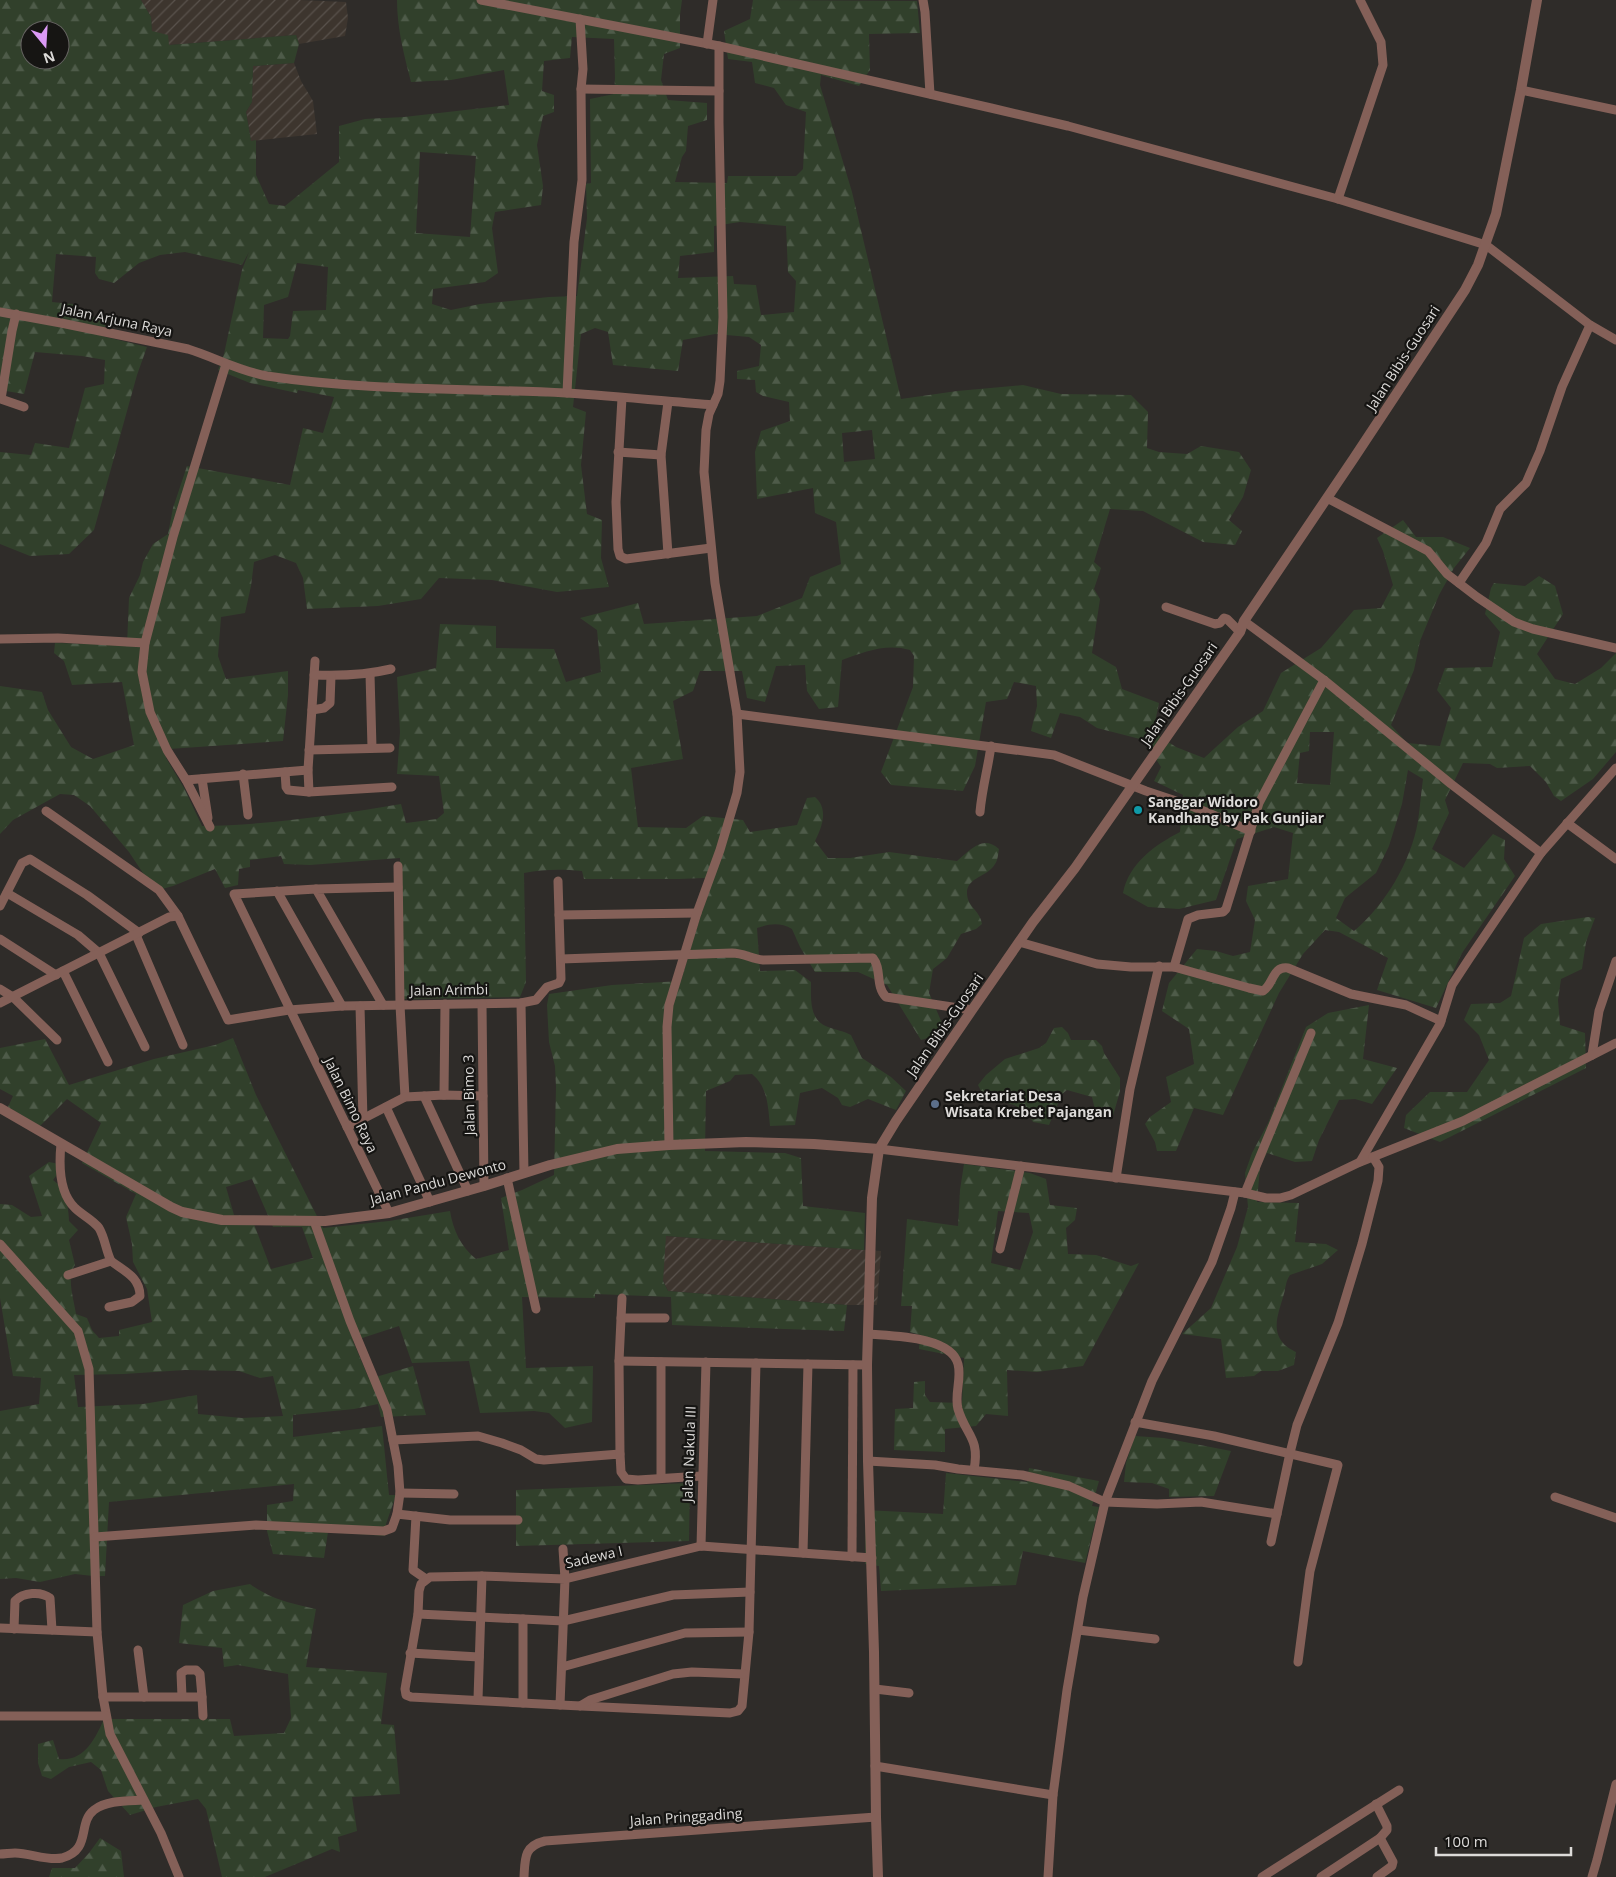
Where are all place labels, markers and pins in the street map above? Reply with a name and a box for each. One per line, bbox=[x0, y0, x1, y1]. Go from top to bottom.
place label: Sanggar Widoro Kandhang by Pak Gunjiar bbox=[1148, 792, 1325, 827]
marker: Sanggar Widoro Kandhang by Pak Gunjiar bbox=[1132, 804, 1144, 816]
place label: Sekretariat Desa Wisata Krebet Pajangan bbox=[945, 1086, 1112, 1121]
marker: Sekretariat Desa Wisata Krebet Pajangan bbox=[929, 1098, 941, 1110]

